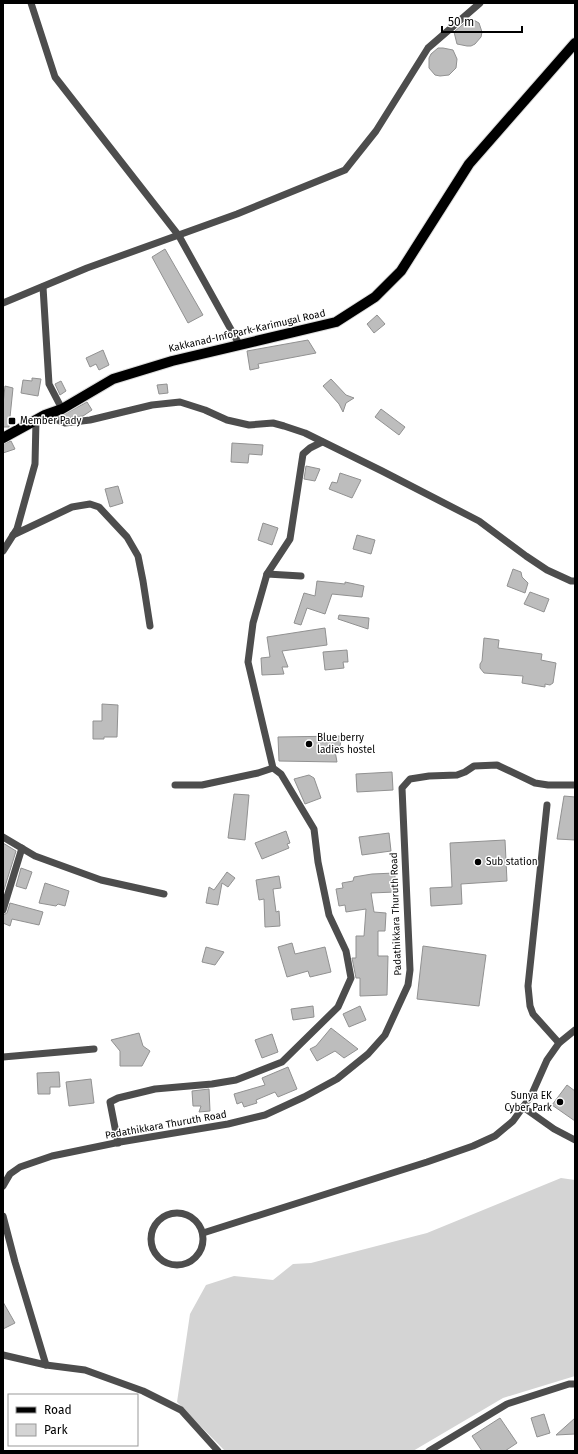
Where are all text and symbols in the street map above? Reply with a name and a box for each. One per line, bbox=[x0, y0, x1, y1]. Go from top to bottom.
scale bar bbox=[442, 8, 522, 34]
text: 50 m bbox=[448, 15, 474, 29]
street label: Kakkanad-InfoPark-Karimugal Road bbox=[167, 307, 327, 355]
place label: Member Pady bbox=[20, 415, 81, 427]
marker: Member Pady bbox=[7, 416, 17, 426]
place label: Blue berry ladies hostel bbox=[317, 732, 375, 756]
marker: Blue berry ladies hostel bbox=[304, 739, 314, 749]
street label: Padathikkara Thuruth Road bbox=[388, 852, 404, 976]
place label: Sub station bbox=[486, 856, 538, 868]
marker: Sub station bbox=[473, 857, 483, 867]
place label: Sunya EK Cyber Park bbox=[504, 1090, 553, 1114]
marker: Sunya EK Cyber Park bbox=[555, 1097, 565, 1107]
street label: Padathikkara Thuruth Road bbox=[104, 1108, 228, 1142]
legend bbox=[8, 1394, 138, 1446]
text: Road bbox=[44, 1403, 72, 1417]
text: Park bbox=[44, 1423, 68, 1437]

